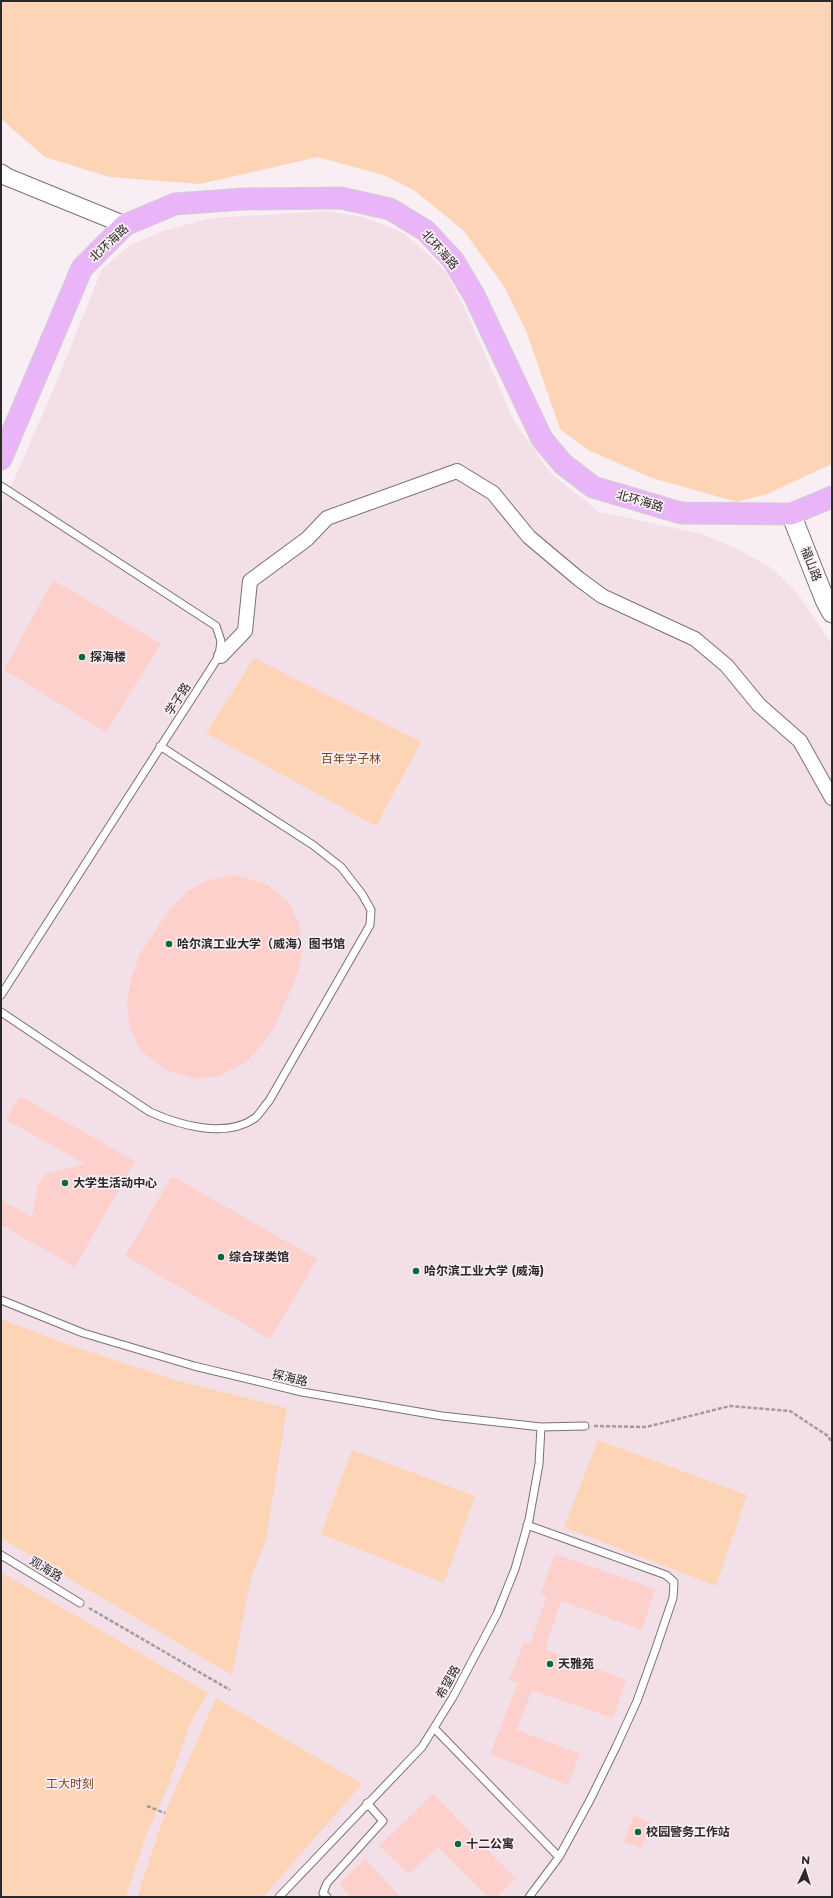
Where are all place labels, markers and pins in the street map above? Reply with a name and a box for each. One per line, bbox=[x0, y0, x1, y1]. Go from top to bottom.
place label: 探海楼 bbox=[90, 649, 126, 664]
marker: 探海楼 bbox=[77, 652, 87, 662]
place label: 哈尔滨工业大学（威海）图书馆 bbox=[177, 936, 345, 951]
marker: 哈尔滨工业大学（威海）图书馆 bbox=[164, 939, 174, 949]
place label: 大学生活动中心 bbox=[73, 1175, 157, 1190]
marker: 大学生活动中心 bbox=[60, 1178, 70, 1188]
place label: 综合球类馆 bbox=[229, 1249, 289, 1264]
marker: 综合球类馆 bbox=[216, 1252, 226, 1262]
place label: 哈尔滨工业大学 (威海) bbox=[424, 1263, 544, 1278]
marker: 哈尔滨工业大学 (威海) bbox=[411, 1266, 421, 1276]
place label: 天雅苑 bbox=[558, 1656, 594, 1671]
marker: 天雅苑 bbox=[545, 1659, 555, 1669]
place label: 校园警务工作站 bbox=[646, 1824, 730, 1839]
marker: 校园警务工作站 bbox=[633, 1827, 643, 1837]
place label: 十二公寓 bbox=[466, 1836, 514, 1851]
marker: 十二公寓 bbox=[453, 1839, 463, 1849]

